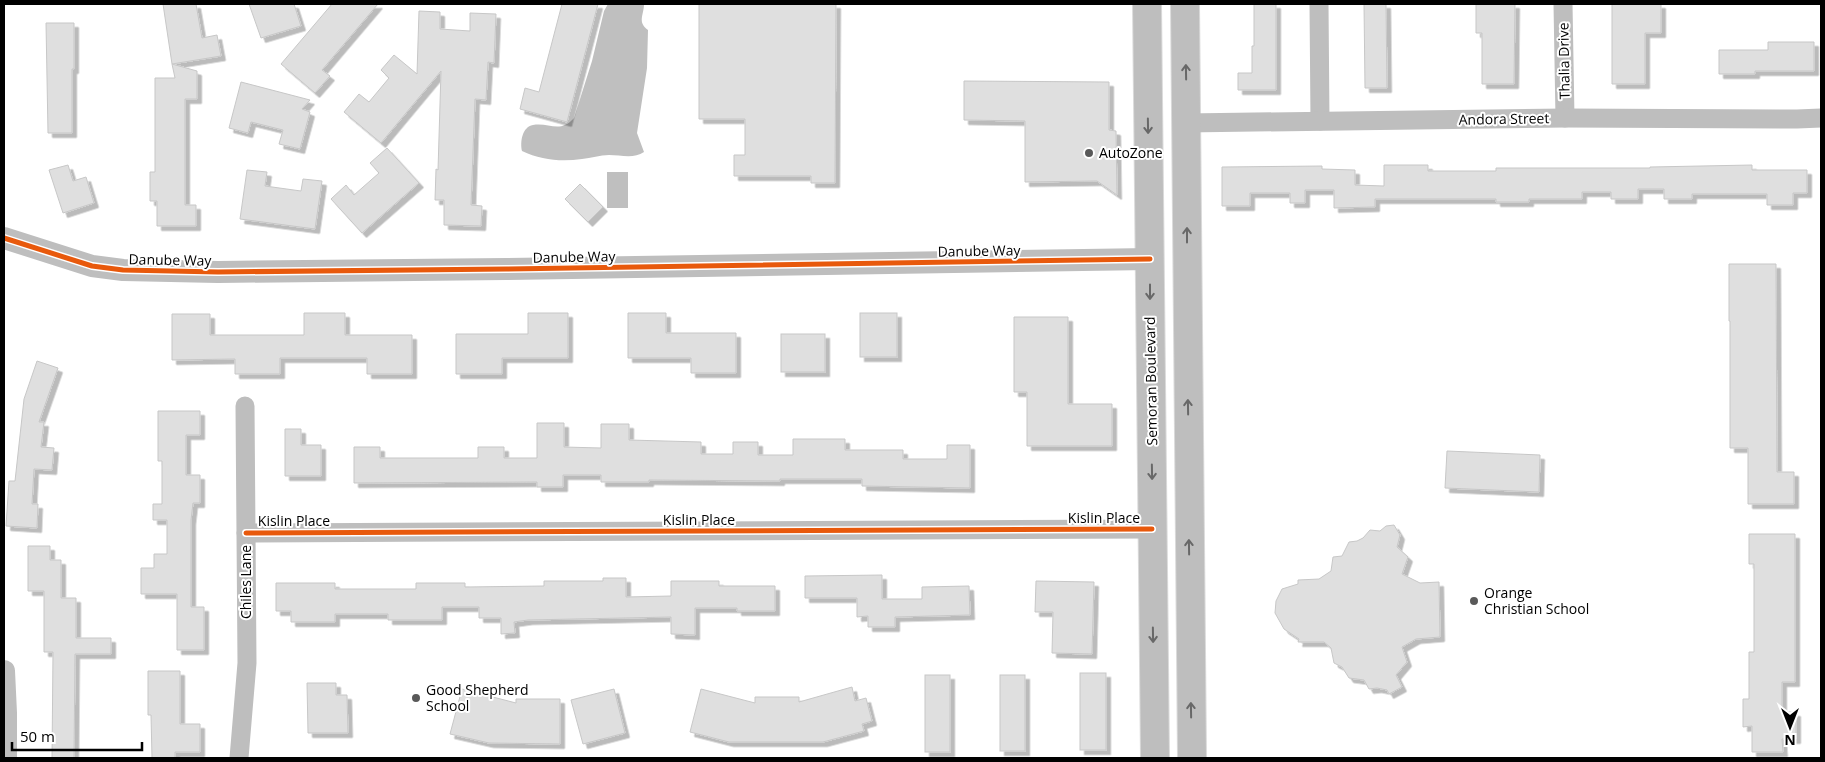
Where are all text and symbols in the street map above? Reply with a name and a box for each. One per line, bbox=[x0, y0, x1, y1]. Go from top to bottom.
street label: Thalia Drive bbox=[1553, 22, 1574, 100]
one-way arrow bbox=[1181, 65, 1190, 81]
street label: Andora Street bbox=[1458, 108, 1549, 129]
one-way arrow bbox=[1143, 118, 1153, 134]
place label: AutoZone bbox=[1099, 143, 1163, 162]
marker: AutoZone bbox=[1083, 147, 1095, 159]
one-way arrow bbox=[1182, 227, 1192, 244]
street label: Danube Way bbox=[937, 240, 1022, 261]
street label: Danube Way bbox=[532, 246, 617, 267]
street label: Danube Way bbox=[128, 249, 213, 270]
one-way arrow bbox=[1145, 284, 1155, 300]
street label: Semoran Boulevard bbox=[1140, 316, 1161, 446]
one-way arrow bbox=[1183, 399, 1193, 416]
one-way arrow bbox=[1147, 464, 1157, 480]
street label: Kislin Place bbox=[1068, 508, 1140, 527]
street label: Kislin Place bbox=[663, 510, 735, 529]
street label: Kislin Place bbox=[258, 511, 330, 530]
one-way arrow bbox=[1185, 539, 1194, 555]
street label: Chiles Lane bbox=[236, 545, 255, 619]
place label: Orange Christian School bbox=[1484, 583, 1589, 618]
marker: Orange Christian School bbox=[1468, 595, 1480, 607]
one-way arrow bbox=[1148, 626, 1158, 642]
place label: Good Shepherd School bbox=[426, 680, 529, 715]
marker: Good Shepherd School bbox=[410, 692, 422, 704]
one-way arrow bbox=[1186, 702, 1196, 718]
north arrow bbox=[1765, 702, 1815, 752]
scale bar bbox=[12, 720, 142, 752]
text: 50 m bbox=[20, 726, 55, 746]
text: N bbox=[1784, 731, 1796, 750]

